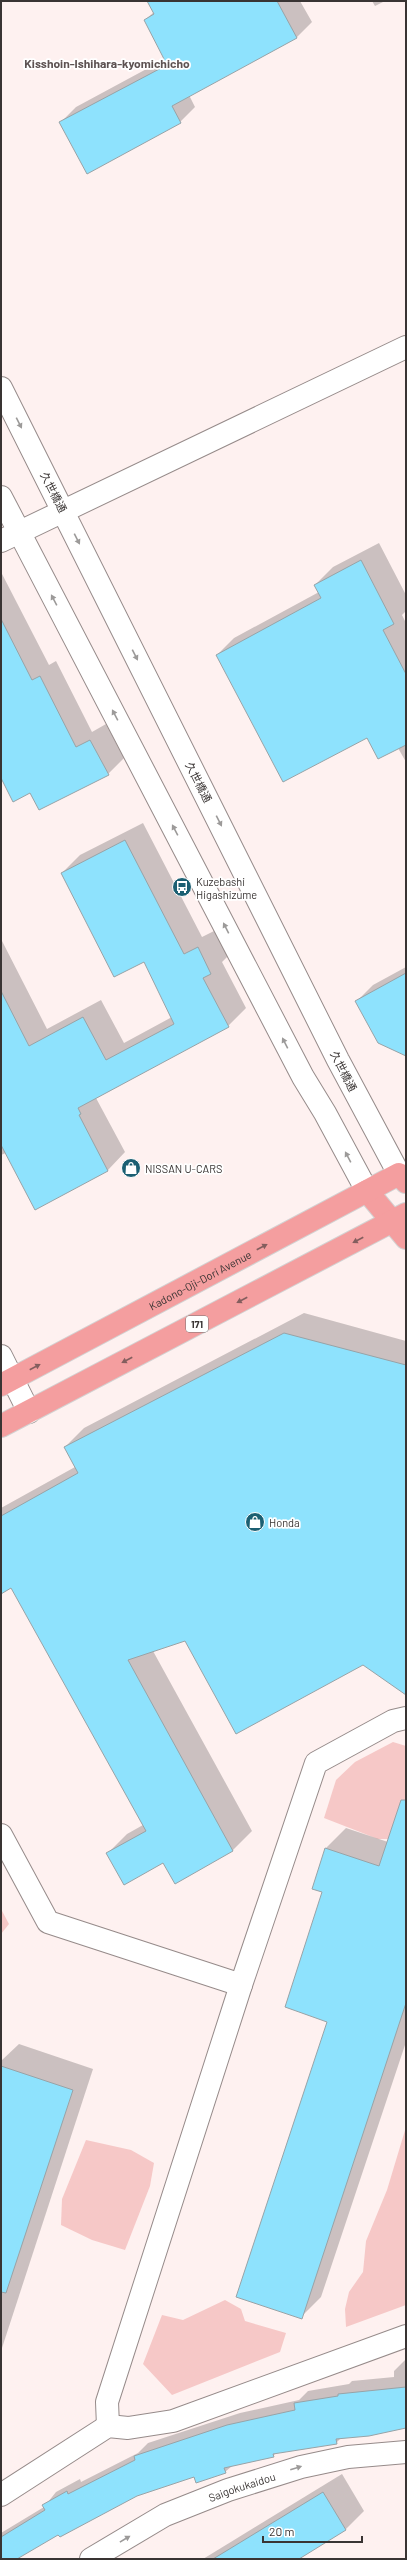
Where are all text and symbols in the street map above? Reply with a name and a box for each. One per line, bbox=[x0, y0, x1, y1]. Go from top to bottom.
district label: Kisshoin-Ishihara-kyomichicho bbox=[24, 56, 190, 70]
one-way arrow bbox=[15, 417, 22, 428]
street label: 久世橋通 bbox=[38, 469, 70, 515]
one-way arrow bbox=[74, 533, 80, 545]
one-way arrow bbox=[51, 594, 58, 606]
one-way arrow bbox=[132, 649, 139, 661]
one-way arrow bbox=[111, 709, 118, 721]
street label: 久世橋通 bbox=[183, 759, 215, 805]
one-way arrow bbox=[216, 816, 222, 827]
one-way arrow bbox=[172, 824, 178, 836]
place label: Kuzebashi Higashizume bbox=[196, 875, 257, 901]
bus stop icon: Kuzebashi Higashizume bbox=[171, 876, 193, 898]
one-way arrow bbox=[222, 922, 229, 933]
one-way arrow bbox=[282, 1037, 288, 1049]
street label: 久世橋通 bbox=[328, 1048, 360, 1094]
one-way arrow bbox=[345, 1151, 352, 1163]
shop icon: NISSAN U-CARS bbox=[120, 1157, 142, 1179]
place label: NISSAN U-CARS bbox=[145, 1162, 222, 1175]
one-way arrow bbox=[352, 1236, 363, 1243]
one-way arrow bbox=[256, 1244, 267, 1250]
street label: Kadono-Oji-Dori Avenue bbox=[146, 1247, 253, 1312]
one-way arrow bbox=[237, 1297, 248, 1303]
road number: 171 bbox=[186, 1316, 208, 1332]
one-way arrow bbox=[121, 1357, 133, 1363]
one-way arrow bbox=[30, 1364, 41, 1370]
shop icon: Honda bbox=[244, 1511, 266, 1533]
place label: Honda bbox=[269, 1516, 300, 1529]
one-way arrow bbox=[290, 2465, 302, 2471]
street label: Saigokukaidou bbox=[206, 2469, 277, 2504]
scale bar bbox=[263, 2518, 362, 2544]
text: 20 m bbox=[269, 2524, 295, 2538]
one-way arrow bbox=[119, 2535, 131, 2542]

